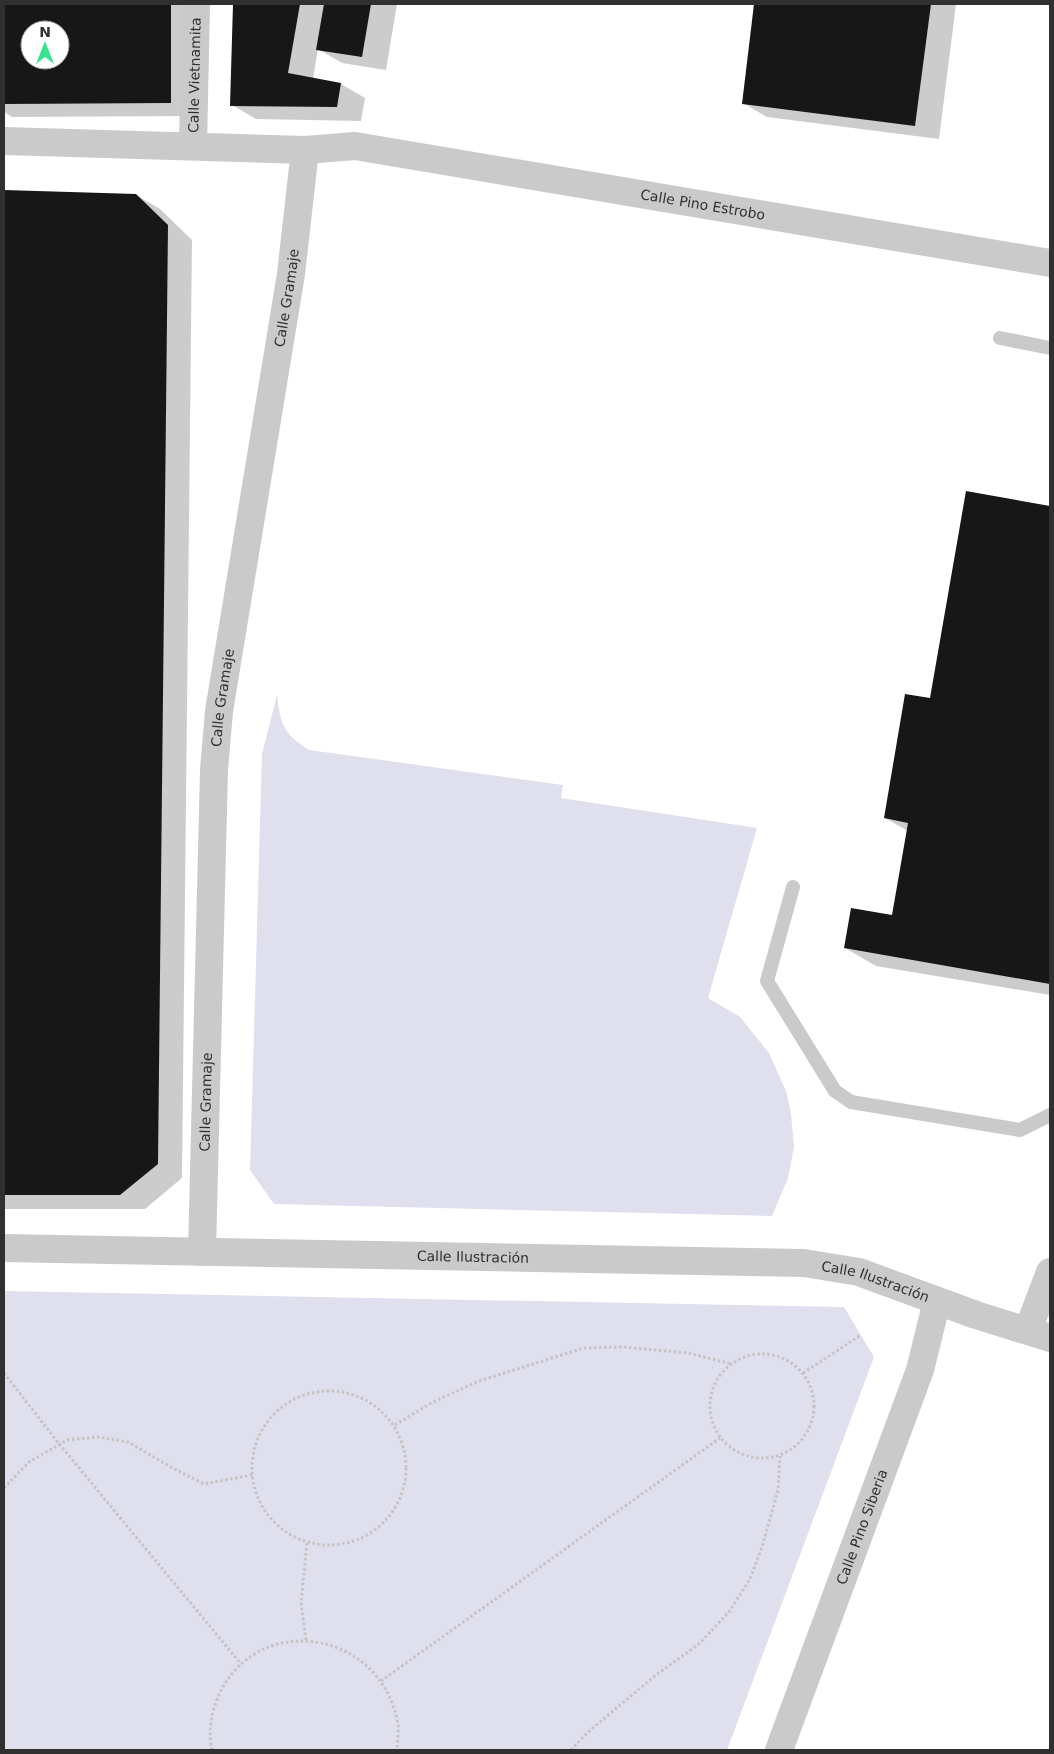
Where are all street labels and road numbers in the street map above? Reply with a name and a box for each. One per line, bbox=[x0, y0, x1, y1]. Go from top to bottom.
street label: Calle Vietnamita bbox=[185, 17, 204, 133]
street label: Calle Pino Estrobo bbox=[639, 186, 766, 223]
street label: Calle Gramaje bbox=[271, 248, 302, 348]
street label: Calle Gramaje bbox=[208, 647, 237, 748]
street label: Calle Gramaje bbox=[197, 1052, 215, 1152]
street label: Calle Ilustración bbox=[417, 1248, 529, 1266]
street label: Calle Ilustración bbox=[820, 1258, 931, 1305]
street label: Calle Pino Siberia bbox=[833, 1467, 890, 1587]

